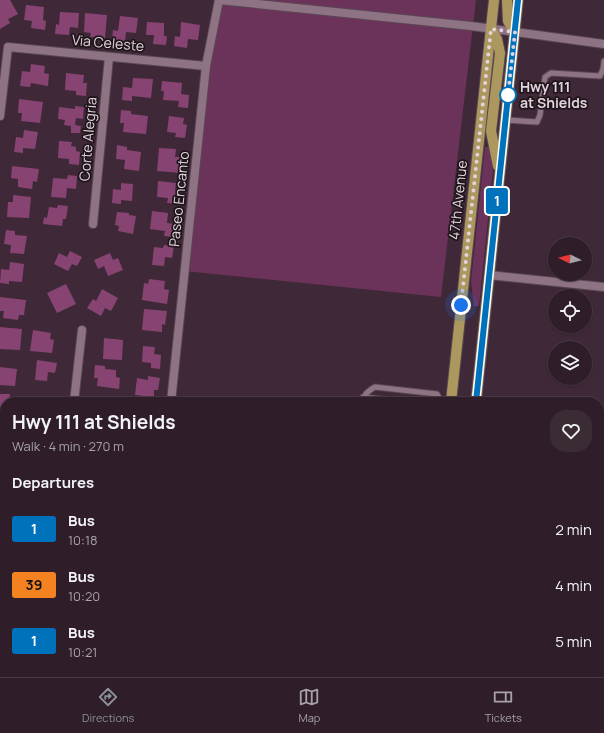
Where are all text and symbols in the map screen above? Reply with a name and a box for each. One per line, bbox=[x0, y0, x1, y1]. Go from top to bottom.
street label: Via Celeste bbox=[71, 30, 145, 55]
place label: Hwy 111 at Shields bbox=[520, 77, 588, 112]
marker: Hwy 111 at Shields bbox=[499, 86, 517, 104]
street label: Corte Alegria bbox=[74, 96, 101, 182]
street label: Paseo Encanto bbox=[164, 150, 193, 248]
street label: 47th Avenue bbox=[444, 159, 471, 241]
line badge: 1 bbox=[484, 188, 510, 214]
text: 1 bbox=[494, 191, 500, 210]
north arrow bbox=[548, 237, 592, 281]
map controls bbox=[548, 237, 592, 385]
button: locate bbox=[548, 289, 592, 333]
your location bbox=[451, 295, 471, 315]
button: layers bbox=[548, 341, 592, 385]
text: Hwy 111 at Shields bbox=[12, 409, 176, 435]
button: heart bbox=[550, 410, 592, 452]
text: Walk · 4 min · 270 m bbox=[12, 437, 124, 455]
text: Departures bbox=[12, 472, 94, 493]
text: Bus bbox=[68, 510, 95, 531]
text: 1 bbox=[31, 519, 37, 538]
text: 2 min bbox=[555, 519, 592, 540]
text: 10:18 bbox=[68, 531, 98, 549]
text: Bus bbox=[68, 566, 95, 587]
text: 39 bbox=[26, 575, 42, 594]
text: 4 min bbox=[555, 575, 592, 596]
text: 10:20 bbox=[68, 587, 100, 605]
text: Bus bbox=[68, 622, 95, 643]
text: 1 bbox=[31, 631, 37, 650]
text: 5 min bbox=[555, 631, 592, 652]
text: 10:21 bbox=[68, 643, 97, 661]
tab: Directions bbox=[82, 686, 134, 725]
tab: Map bbox=[298, 686, 320, 725]
tab: Tickets bbox=[485, 686, 522, 725]

